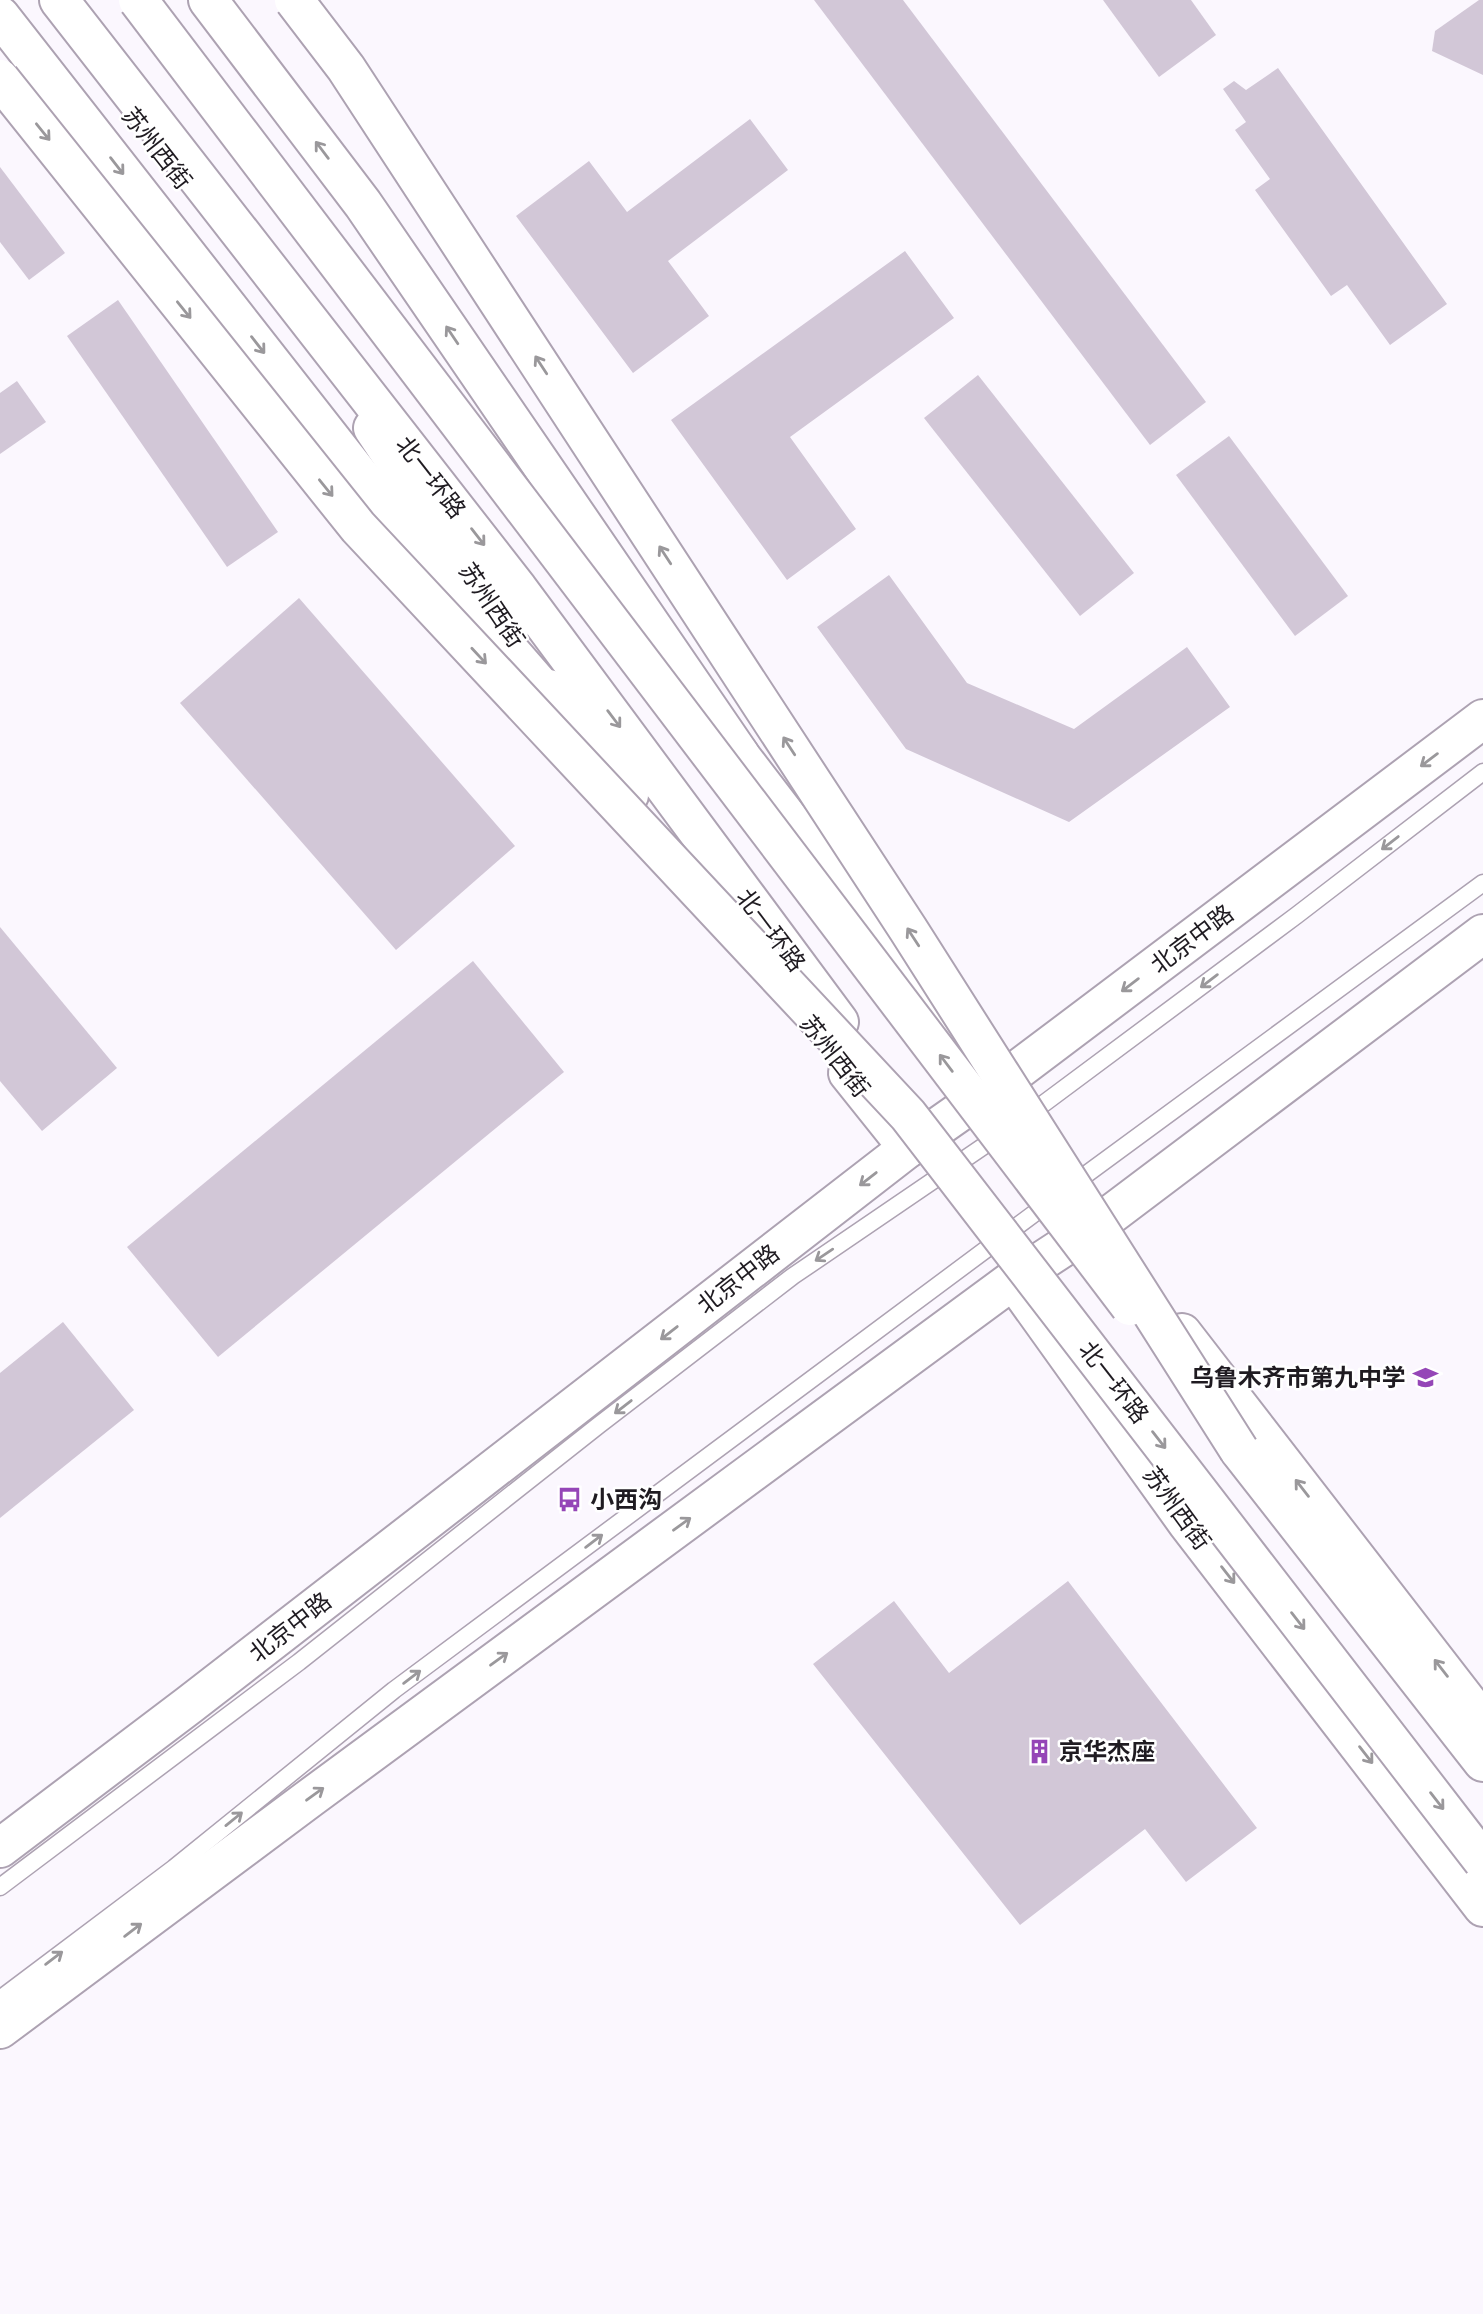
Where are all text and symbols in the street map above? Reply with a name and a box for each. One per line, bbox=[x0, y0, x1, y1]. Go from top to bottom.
street label: 苏州西街 bbox=[116, 101, 198, 195]
one-way arrow bbox=[35, 122, 50, 140]
one-way arrow bbox=[314, 141, 329, 160]
one-way arrow bbox=[110, 156, 125, 175]
one-way arrow bbox=[177, 300, 192, 318]
one-way arrow bbox=[445, 326, 459, 345]
one-way arrow bbox=[250, 335, 265, 354]
one-way arrow bbox=[534, 356, 548, 375]
street label: 北一环路 bbox=[390, 430, 472, 524]
one-way arrow bbox=[319, 478, 334, 496]
one-way arrow bbox=[470, 527, 485, 546]
one-way arrow bbox=[658, 546, 672, 566]
street label: 苏州西街 bbox=[453, 557, 531, 653]
one-way arrow bbox=[470, 647, 487, 664]
one-way arrow bbox=[607, 709, 622, 728]
one-way arrow bbox=[782, 737, 796, 757]
one-way arrow bbox=[1420, 752, 1438, 767]
one-way arrow bbox=[1381, 836, 1400, 851]
street label: 北一环路 bbox=[731, 883, 811, 977]
street label: 北京中路 bbox=[1145, 899, 1239, 979]
one-way arrow bbox=[906, 928, 920, 947]
one-way arrow bbox=[1200, 973, 1219, 988]
one-way arrow bbox=[1121, 978, 1139, 993]
street label: 苏州西街 bbox=[794, 1009, 876, 1103]
one-way arrow bbox=[938, 1055, 953, 1073]
one-way arrow bbox=[859, 1171, 878, 1186]
street label: 北京中路 bbox=[691, 1238, 785, 1320]
one-way arrow bbox=[815, 1247, 834, 1262]
one-way arrow bbox=[660, 1326, 678, 1341]
street label: 北一环路 bbox=[1073, 1335, 1155, 1429]
place label: 乌鲁木齐市第九中学 bbox=[1190, 1363, 1406, 1392]
school or university icon: 乌鲁木齐市第九中学 bbox=[1412, 1363, 1440, 1391]
one-way arrow bbox=[614, 1399, 633, 1414]
one-way arrow bbox=[1152, 1431, 1167, 1449]
street label: 苏州西街 bbox=[1137, 1461, 1217, 1555]
one-way arrow bbox=[1294, 1479, 1309, 1498]
bus stop icon: 小西沟 bbox=[556, 1485, 584, 1513]
place label: 小西沟 bbox=[590, 1485, 662, 1514]
one-way arrow bbox=[672, 1517, 691, 1531]
one-way arrow bbox=[585, 1534, 604, 1549]
one-way arrow bbox=[1220, 1566, 1235, 1584]
street label: 北京中路 bbox=[243, 1586, 337, 1668]
one-way arrow bbox=[1290, 1611, 1305, 1629]
one-way arrow bbox=[489, 1652, 508, 1666]
one-way arrow bbox=[1434, 1659, 1449, 1677]
one-way arrow bbox=[402, 1669, 421, 1684]
building icon: 京华杰座 bbox=[1025, 1737, 1053, 1765]
place label: 京华杰座 bbox=[1059, 1737, 1155, 1766]
one-way arrow bbox=[1359, 1746, 1374, 1764]
one-way arrow bbox=[306, 1787, 325, 1802]
one-way arrow bbox=[1429, 1791, 1444, 1810]
one-way arrow bbox=[225, 1811, 243, 1827]
one-way arrow bbox=[123, 1923, 142, 1937]
one-way arrow bbox=[45, 1951, 63, 1966]

